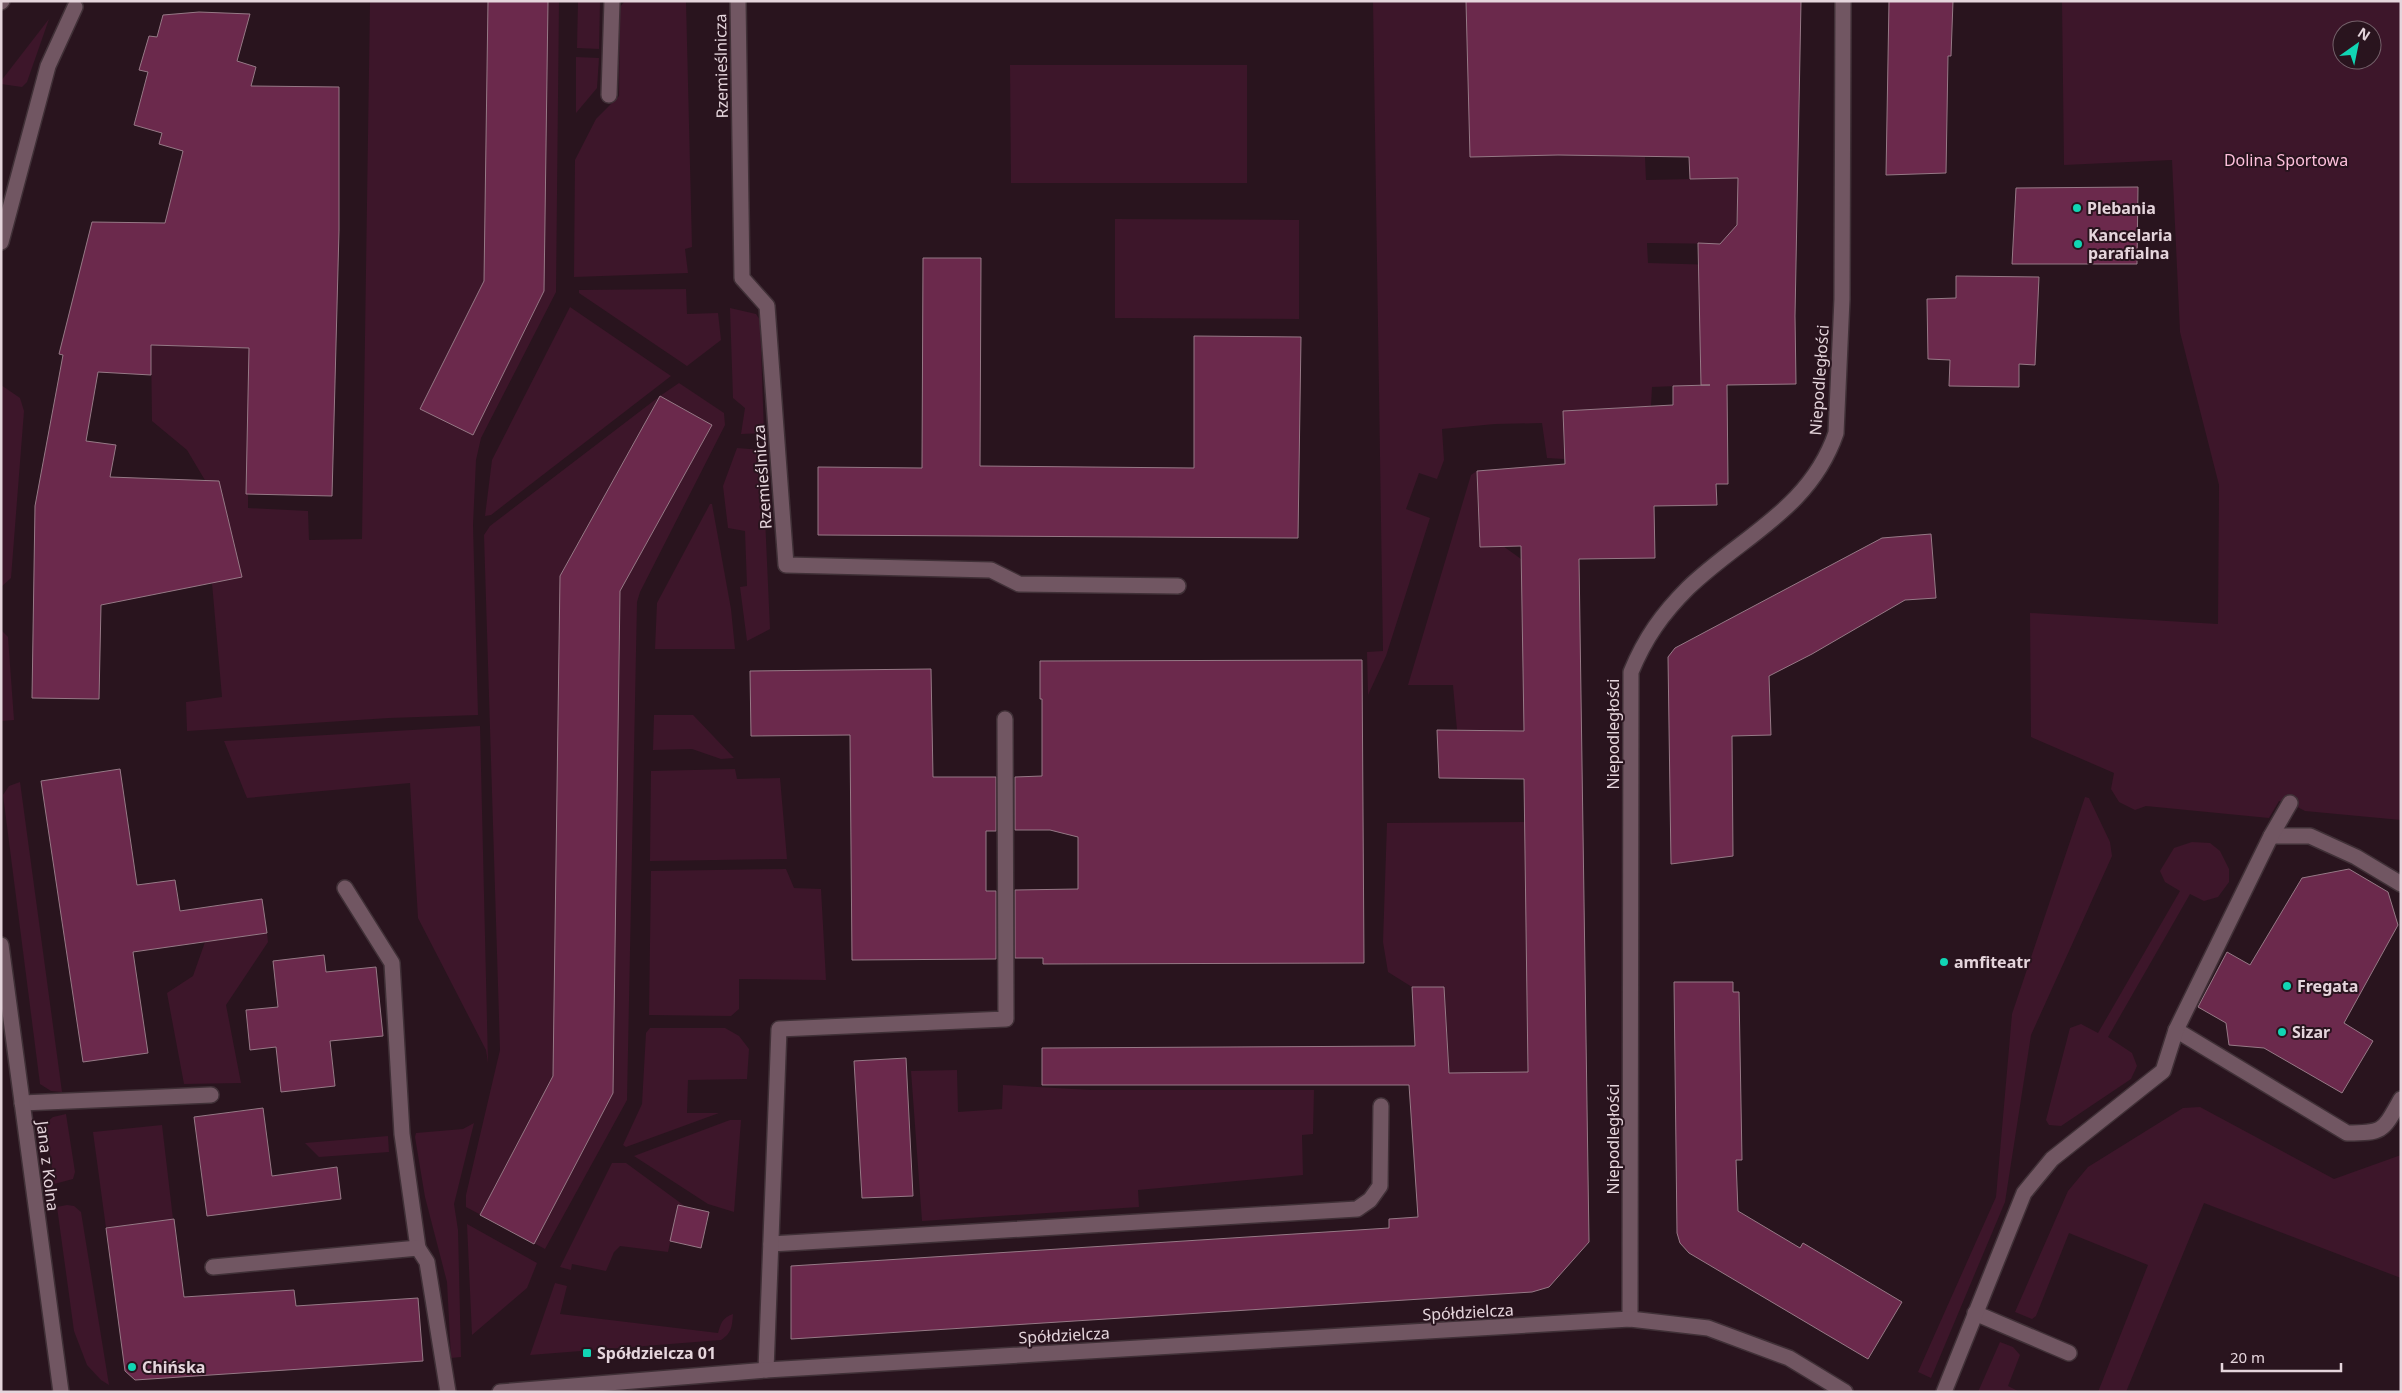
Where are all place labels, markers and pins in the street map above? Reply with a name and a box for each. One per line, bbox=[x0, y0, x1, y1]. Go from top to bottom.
place label: Plebania bbox=[2087, 197, 2156, 219]
marker: Plebania bbox=[2071, 202, 2083, 214]
place label: Kancelaria parafialna bbox=[2088, 224, 2172, 264]
marker: Kancelaria parafialna bbox=[2072, 238, 2084, 250]
place label: amfiteatr bbox=[1954, 951, 2030, 973]
marker: amfiteatr bbox=[1938, 956, 1950, 968]
place label: Fregata bbox=[2297, 975, 2358, 997]
marker: Fregata bbox=[2281, 980, 2293, 992]
place label: Sizar bbox=[2292, 1021, 2330, 1043]
marker: Sizar bbox=[2276, 1026, 2288, 1038]
place label: Spółdzielcza 01 bbox=[597, 1342, 716, 1364]
marker: Spółdzielcza 01 bbox=[581, 1347, 593, 1359]
place label: Chińska bbox=[142, 1356, 205, 1378]
marker: Chińska bbox=[126, 1361, 138, 1373]

